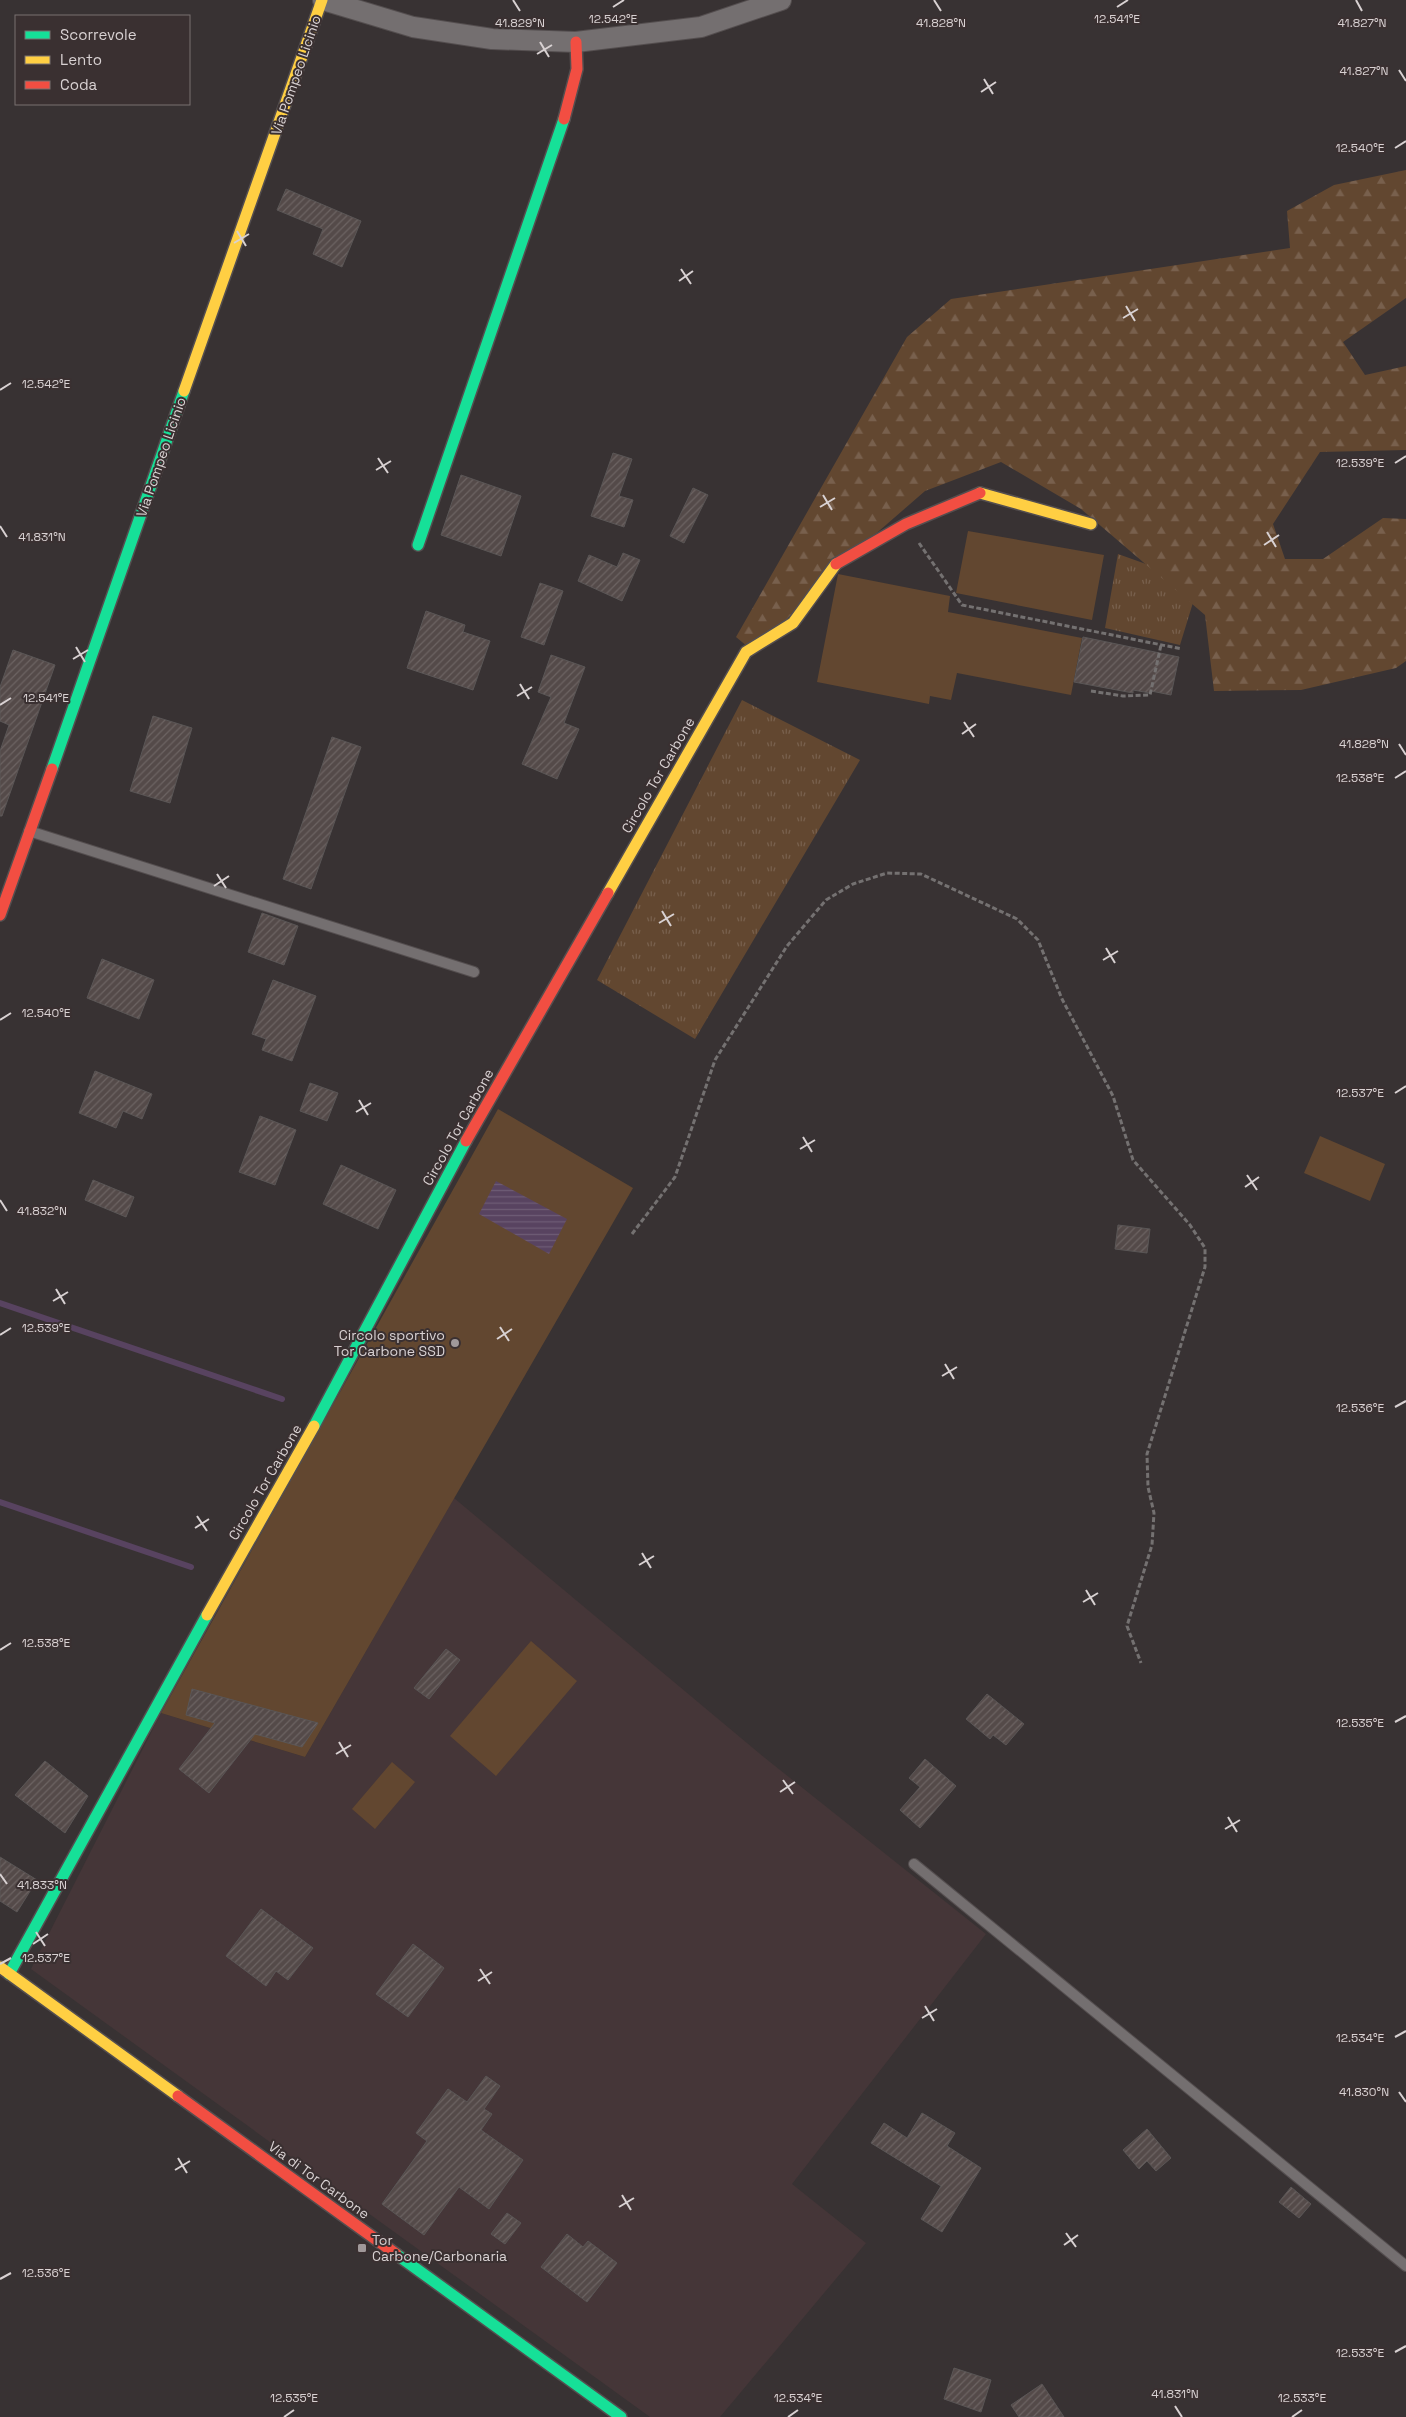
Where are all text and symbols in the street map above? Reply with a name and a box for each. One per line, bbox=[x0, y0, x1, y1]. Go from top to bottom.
text: 12.542°E bbox=[589, 11, 638, 27]
text: 12.541°E bbox=[1094, 11, 1140, 27]
street label: Via Pompeo Licinio bbox=[267, 13, 325, 137]
legend bbox=[15, 15, 190, 105]
text: 41.829°N bbox=[495, 15, 545, 31]
text: 41.828°N bbox=[916, 15, 966, 31]
text: 41.827°N bbox=[1337, 15, 1387, 31]
text: Scorrevole bbox=[60, 25, 137, 44]
text: Lento bbox=[60, 50, 102, 69]
text: 41.827°N bbox=[1339, 63, 1389, 79]
text: Coda bbox=[60, 75, 98, 94]
text: 12.540°E bbox=[1336, 140, 1385, 156]
text: 12.542°E bbox=[22, 376, 71, 392]
street label: Via Pompeo Licinio bbox=[132, 395, 190, 519]
text: 12.539°E bbox=[1336, 455, 1384, 471]
text: 41.831°N bbox=[18, 529, 66, 545]
text: 12.541°E bbox=[23, 690, 69, 706]
street label: Circolo Tor Carbone bbox=[617, 714, 699, 836]
text: 41.828°N bbox=[1339, 736, 1389, 752]
text: 12.538°E bbox=[1336, 770, 1385, 786]
text: 12.540°E bbox=[22, 1005, 71, 1021]
street label: Circolo Tor Carbone bbox=[418, 1065, 498, 1189]
text: 12.537°E bbox=[1336, 1085, 1384, 1101]
text: 41.832°N bbox=[17, 1203, 67, 1219]
text: 12.539°E bbox=[22, 1320, 70, 1336]
place label: Circolo sportivo Tor Carbone SSD bbox=[334, 1326, 445, 1360]
marker: Circolo sportivo Tor Carbone SSD bbox=[449, 1337, 461, 1349]
text: 12.536°E bbox=[1336, 1400, 1384, 1416]
street label: Circolo Tor Carbone bbox=[224, 1421, 306, 1543]
text: 12.538°E bbox=[22, 1635, 71, 1651]
text: 12.535°E bbox=[1336, 1715, 1384, 1731]
text: 41.833°N bbox=[17, 1877, 67, 1893]
text: 12.537°E bbox=[22, 1950, 70, 1966]
text: 12.534°E bbox=[1336, 2030, 1385, 2046]
text: 41.830°N bbox=[1339, 2084, 1389, 2100]
street label: Via di Tor Carbone bbox=[265, 2137, 373, 2223]
place label: Tor Carbone/Carbonaria bbox=[372, 2231, 507, 2265]
marker: Tor Carbone/Carbonaria bbox=[356, 2242, 368, 2254]
text: 12.536°E bbox=[22, 2265, 70, 2281]
text: 12.533°E bbox=[1336, 2345, 1384, 2361]
text: 41.831°N bbox=[1151, 2386, 1199, 2402]
text: 12.535°E bbox=[270, 2390, 318, 2406]
text: 12.534°E bbox=[774, 2390, 823, 2406]
text: 12.533°E bbox=[1278, 2390, 1326, 2406]

